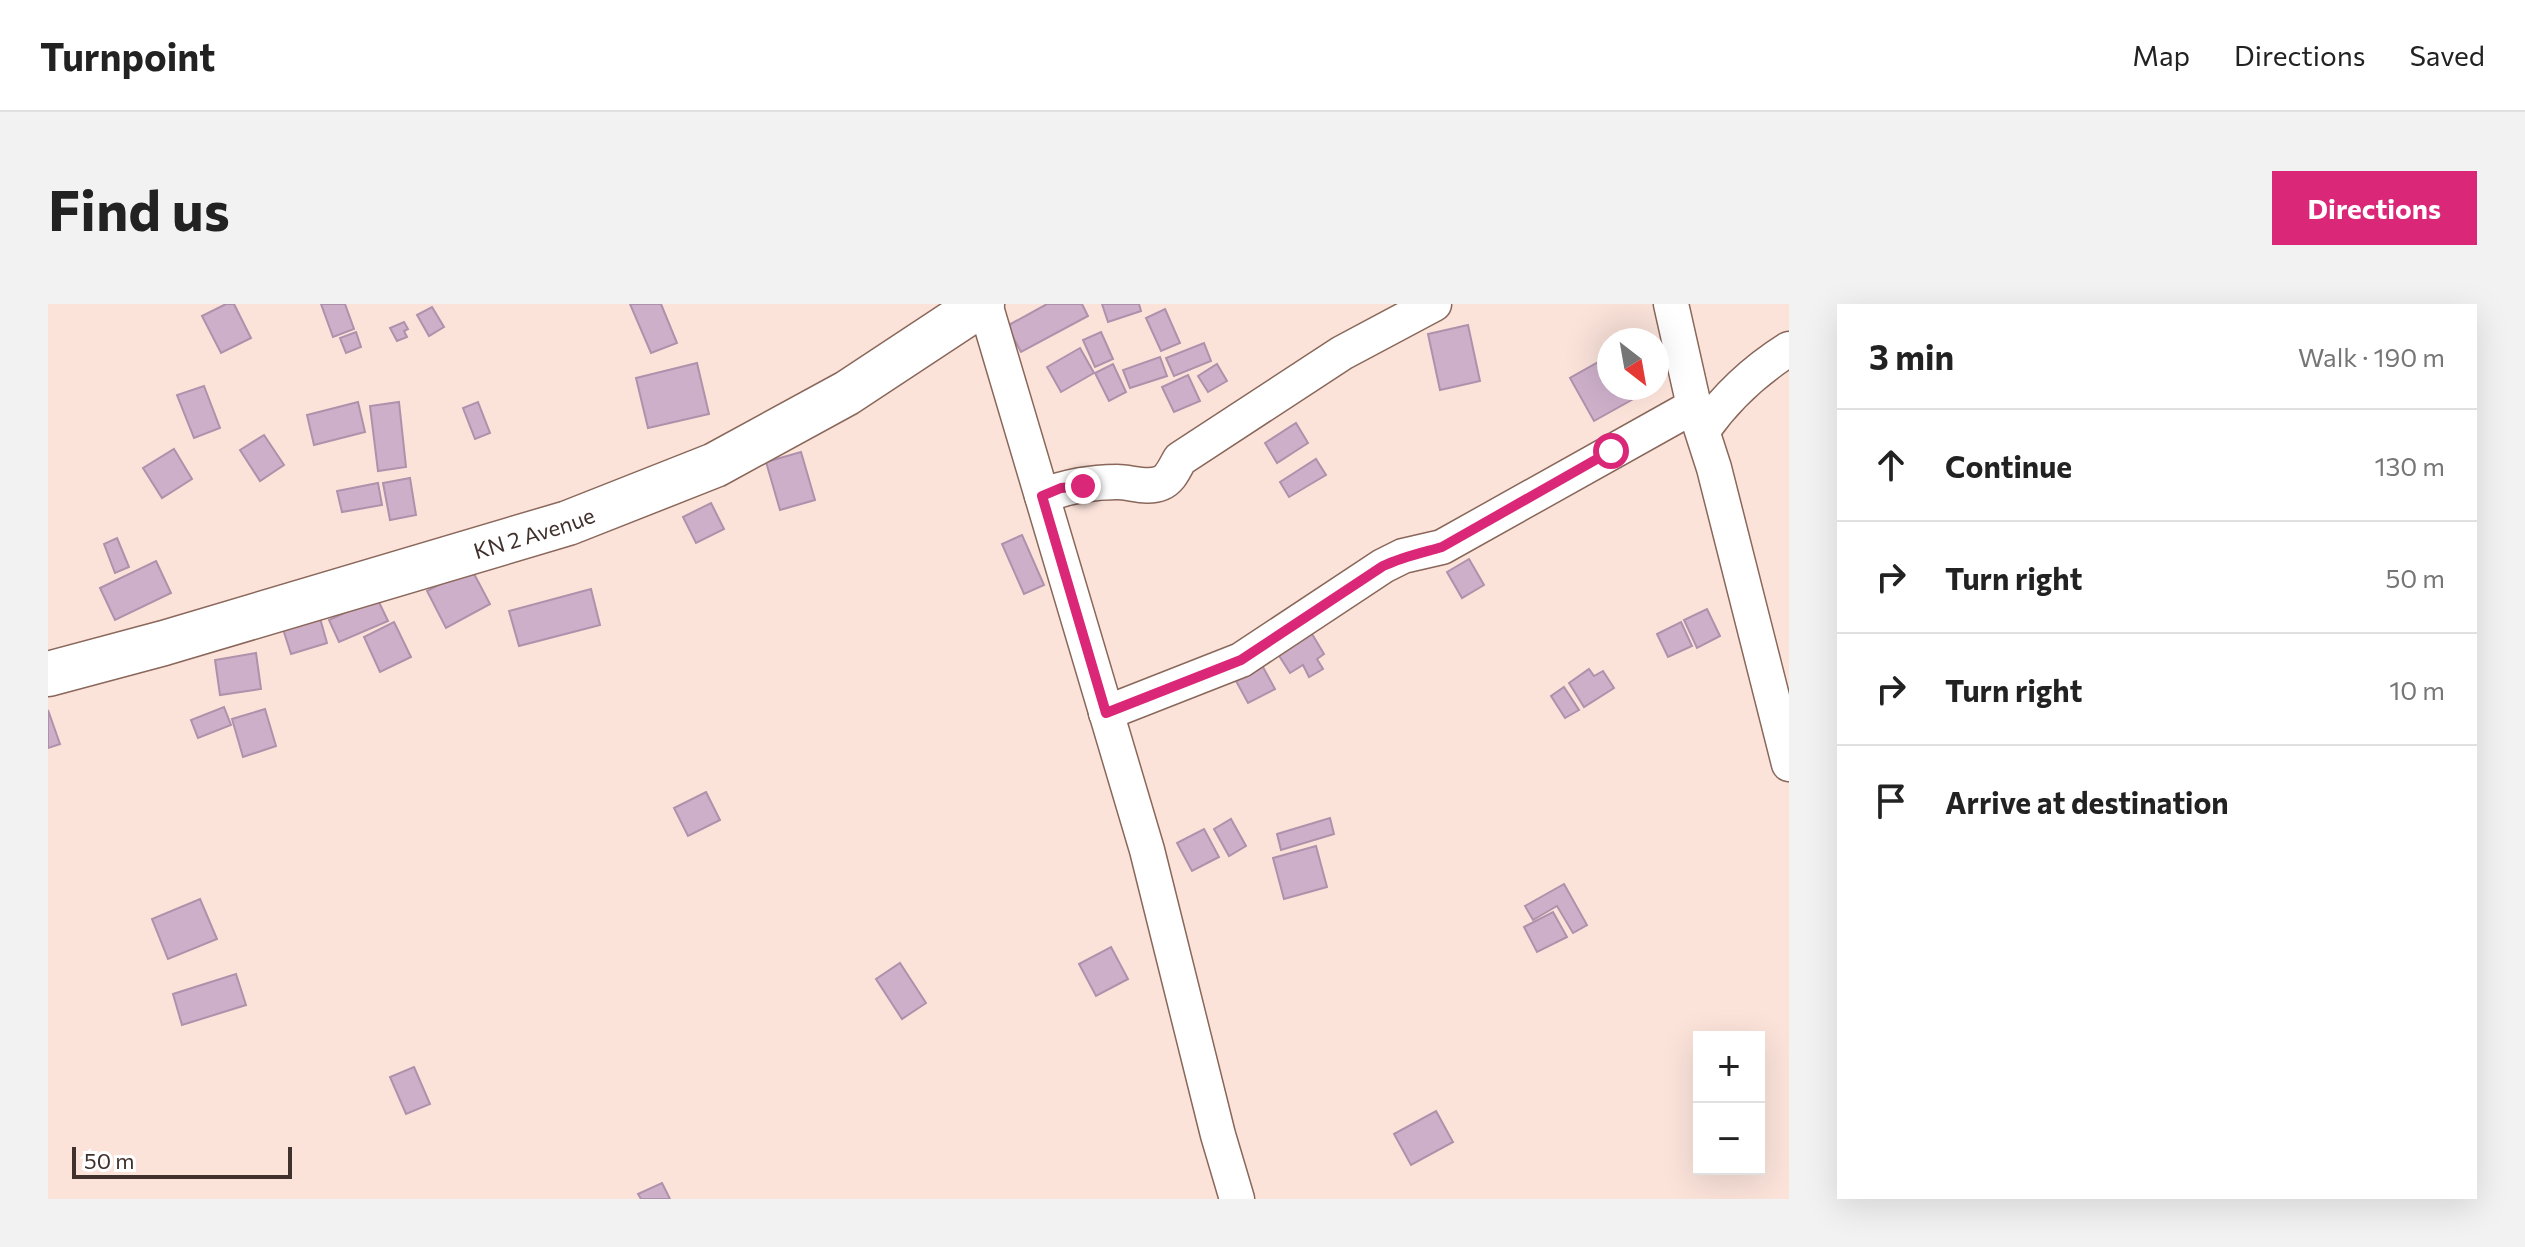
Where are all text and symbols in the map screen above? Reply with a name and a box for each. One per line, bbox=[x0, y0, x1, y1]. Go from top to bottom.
text: Turnpoint bbox=[40, 32, 215, 79]
text: Map bbox=[2132, 38, 2190, 72]
text: Directions bbox=[2234, 38, 2365, 72]
text: Saved bbox=[2409, 38, 2485, 72]
button: Directions bbox=[2272, 171, 2477, 245]
text: Find us bbox=[48, 174, 230, 243]
north arrow bbox=[1597, 328, 1669, 400]
text: 3 min bbox=[1869, 335, 1954, 377]
text: Walk · 190 m bbox=[2298, 341, 2445, 372]
route start bbox=[1593, 433, 1629, 469]
icon: ahead bbox=[1869, 443, 1913, 487]
text: Continue bbox=[1945, 447, 2072, 484]
text: 130 m bbox=[2374, 450, 2445, 481]
route end bbox=[1065, 468, 1101, 504]
street label: KN 2 Avenue bbox=[470, 500, 598, 564]
icon: right bbox=[1869, 555, 1913, 599]
text: Turn right bbox=[1945, 559, 2082, 596]
text: 50 m bbox=[2385, 562, 2445, 593]
icon: right bbox=[1869, 667, 1913, 711]
text: Turn right bbox=[1945, 671, 2082, 708]
text: 10 m bbox=[2389, 674, 2445, 705]
icon: arrive bbox=[1869, 779, 1913, 823]
text: Arrive at destination bbox=[1945, 783, 2229, 820]
map controls bbox=[1693, 1031, 1765, 1175]
button: + bbox=[1693, 1031, 1765, 1103]
button: − bbox=[1693, 1103, 1765, 1175]
scale bar bbox=[72, 1143, 292, 1179]
text: 50 m bbox=[84, 1147, 134, 1174]

